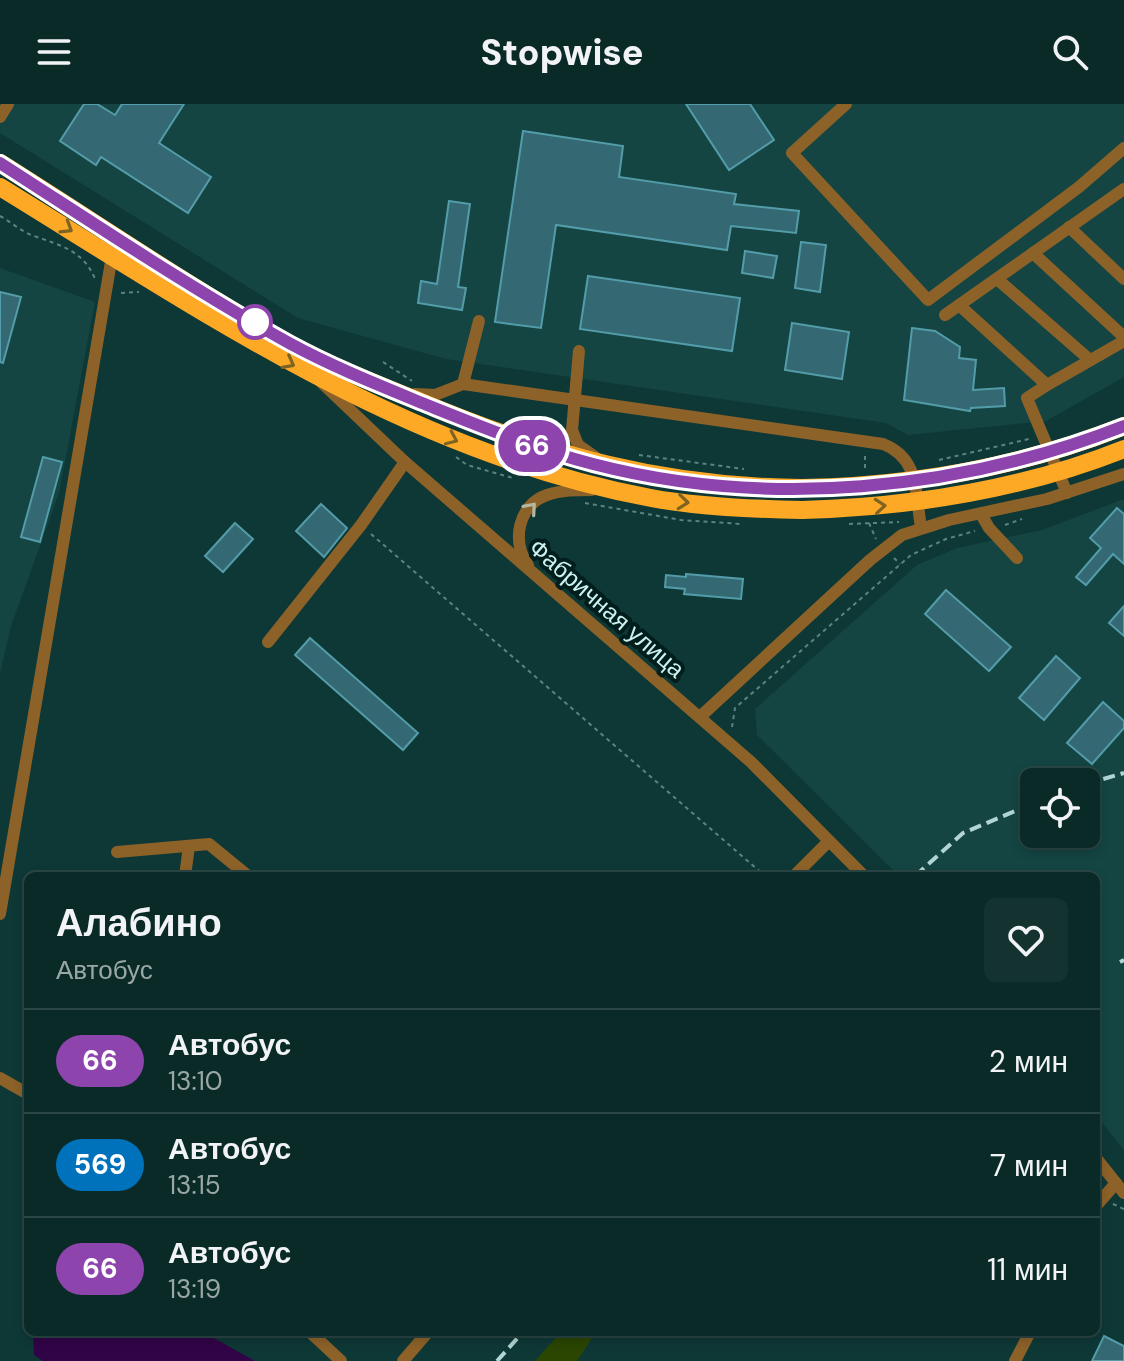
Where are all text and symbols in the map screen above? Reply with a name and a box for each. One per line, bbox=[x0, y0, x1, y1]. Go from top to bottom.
text: Stopwise bbox=[481, 29, 643, 76]
icon: menu bbox=[32, 30, 76, 74]
icon: search bbox=[1048, 30, 1092, 74]
one-way arrow bbox=[58, 218, 72, 233]
unlabelled marker bbox=[238, 305, 272, 339]
one-way arrow bbox=[280, 353, 295, 368]
line badge: 66 bbox=[496, 420, 568, 472]
text: 66 bbox=[514, 427, 550, 464]
one-way arrow bbox=[444, 430, 458, 446]
one-way arrow bbox=[677, 494, 690, 511]
one-way arrow bbox=[873, 498, 886, 515]
one-way arrow bbox=[521, 503, 536, 518]
street label: Фабричная улица bbox=[523, 532, 692, 685]
map controls bbox=[1020, 768, 1100, 848]
button: locate bbox=[1020, 768, 1100, 848]
text: Алабино bbox=[56, 898, 222, 948]
button: heart bbox=[984, 898, 1068, 982]
text: Автобус bbox=[56, 953, 153, 987]
text: Автобус bbox=[168, 1025, 291, 1064]
text: 66 bbox=[82, 1042, 118, 1079]
text: 2 мин bbox=[989, 1042, 1068, 1081]
text: 13:10 bbox=[168, 1064, 223, 1098]
text: Автобус bbox=[168, 1129, 291, 1168]
text: 569 bbox=[74, 1146, 126, 1183]
text: 7 мин bbox=[990, 1146, 1068, 1185]
text: 13:15 bbox=[168, 1168, 221, 1202]
text: Автобус bbox=[168, 1233, 291, 1272]
text: 66 bbox=[82, 1250, 118, 1287]
text: 11 мин bbox=[987, 1250, 1068, 1289]
text: 13:19 bbox=[168, 1272, 221, 1306]

